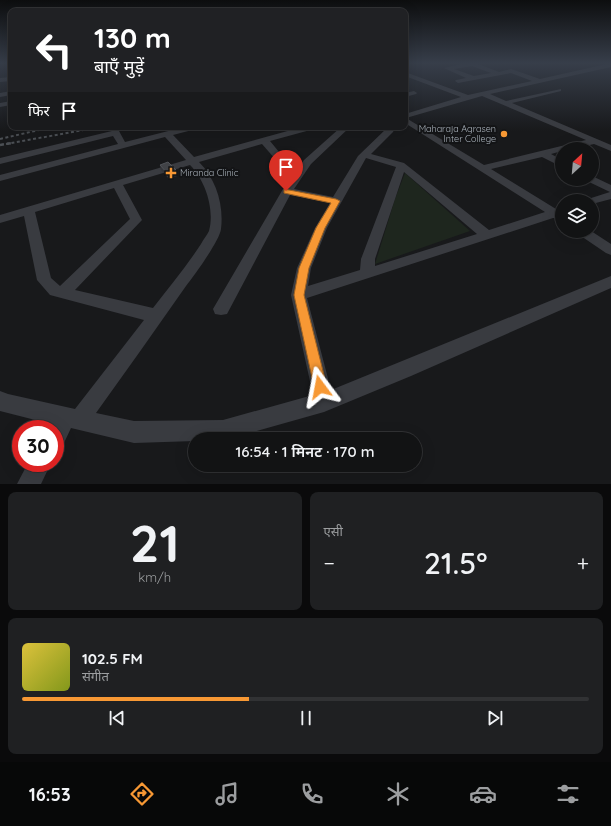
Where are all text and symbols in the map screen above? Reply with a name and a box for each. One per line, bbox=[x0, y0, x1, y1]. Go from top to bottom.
text: 130 m bbox=[94, 20, 171, 55]
icon: left bbox=[28, 24, 80, 76]
text: बाएँ मुड़ें bbox=[94, 55, 144, 78]
icon: arrive bbox=[58, 100, 80, 122]
text: फिर bbox=[28, 101, 50, 120]
place label: Maharaja Agrasen Inter College bbox=[419, 123, 496, 144]
marker: Maharaja Agrasen Inter College bbox=[499, 129, 509, 139]
north arrow bbox=[555, 142, 599, 186]
map controls bbox=[555, 142, 599, 238]
pin bbox=[269, 150, 303, 191]
icon: arrive bbox=[275, 156, 297, 178]
marker: Miranda Clinic bbox=[165, 167, 177, 179]
place label: Miranda Clinic bbox=[180, 167, 239, 178]
button: layers bbox=[555, 194, 599, 238]
position arrow bbox=[299, 366, 341, 408]
speed limit sign: 30 bbox=[12, 420, 64, 472]
text: 16:54 · 1 मिनट · 170 m bbox=[236, 442, 374, 461]
text: 21 bbox=[130, 510, 180, 575]
text: एसी bbox=[324, 523, 343, 539]
text: 21.5° bbox=[424, 544, 487, 582]
text: − bbox=[324, 549, 335, 577]
text: + bbox=[577, 549, 589, 577]
text: km/h bbox=[138, 569, 171, 585]
text: 102.5 FM bbox=[82, 649, 143, 668]
text: संगीत bbox=[82, 668, 109, 684]
icon: previous bbox=[106, 707, 128, 729]
icon: pause bbox=[295, 707, 317, 729]
icon: next bbox=[484, 707, 506, 729]
icon: directions bbox=[128, 780, 156, 808]
icon: music bbox=[213, 780, 241, 808]
icon: phone bbox=[298, 780, 326, 808]
icon: climate bbox=[384, 780, 412, 808]
icon: car bbox=[469, 780, 497, 808]
icon: filters bbox=[554, 780, 582, 808]
text: 16:53 bbox=[29, 783, 71, 806]

